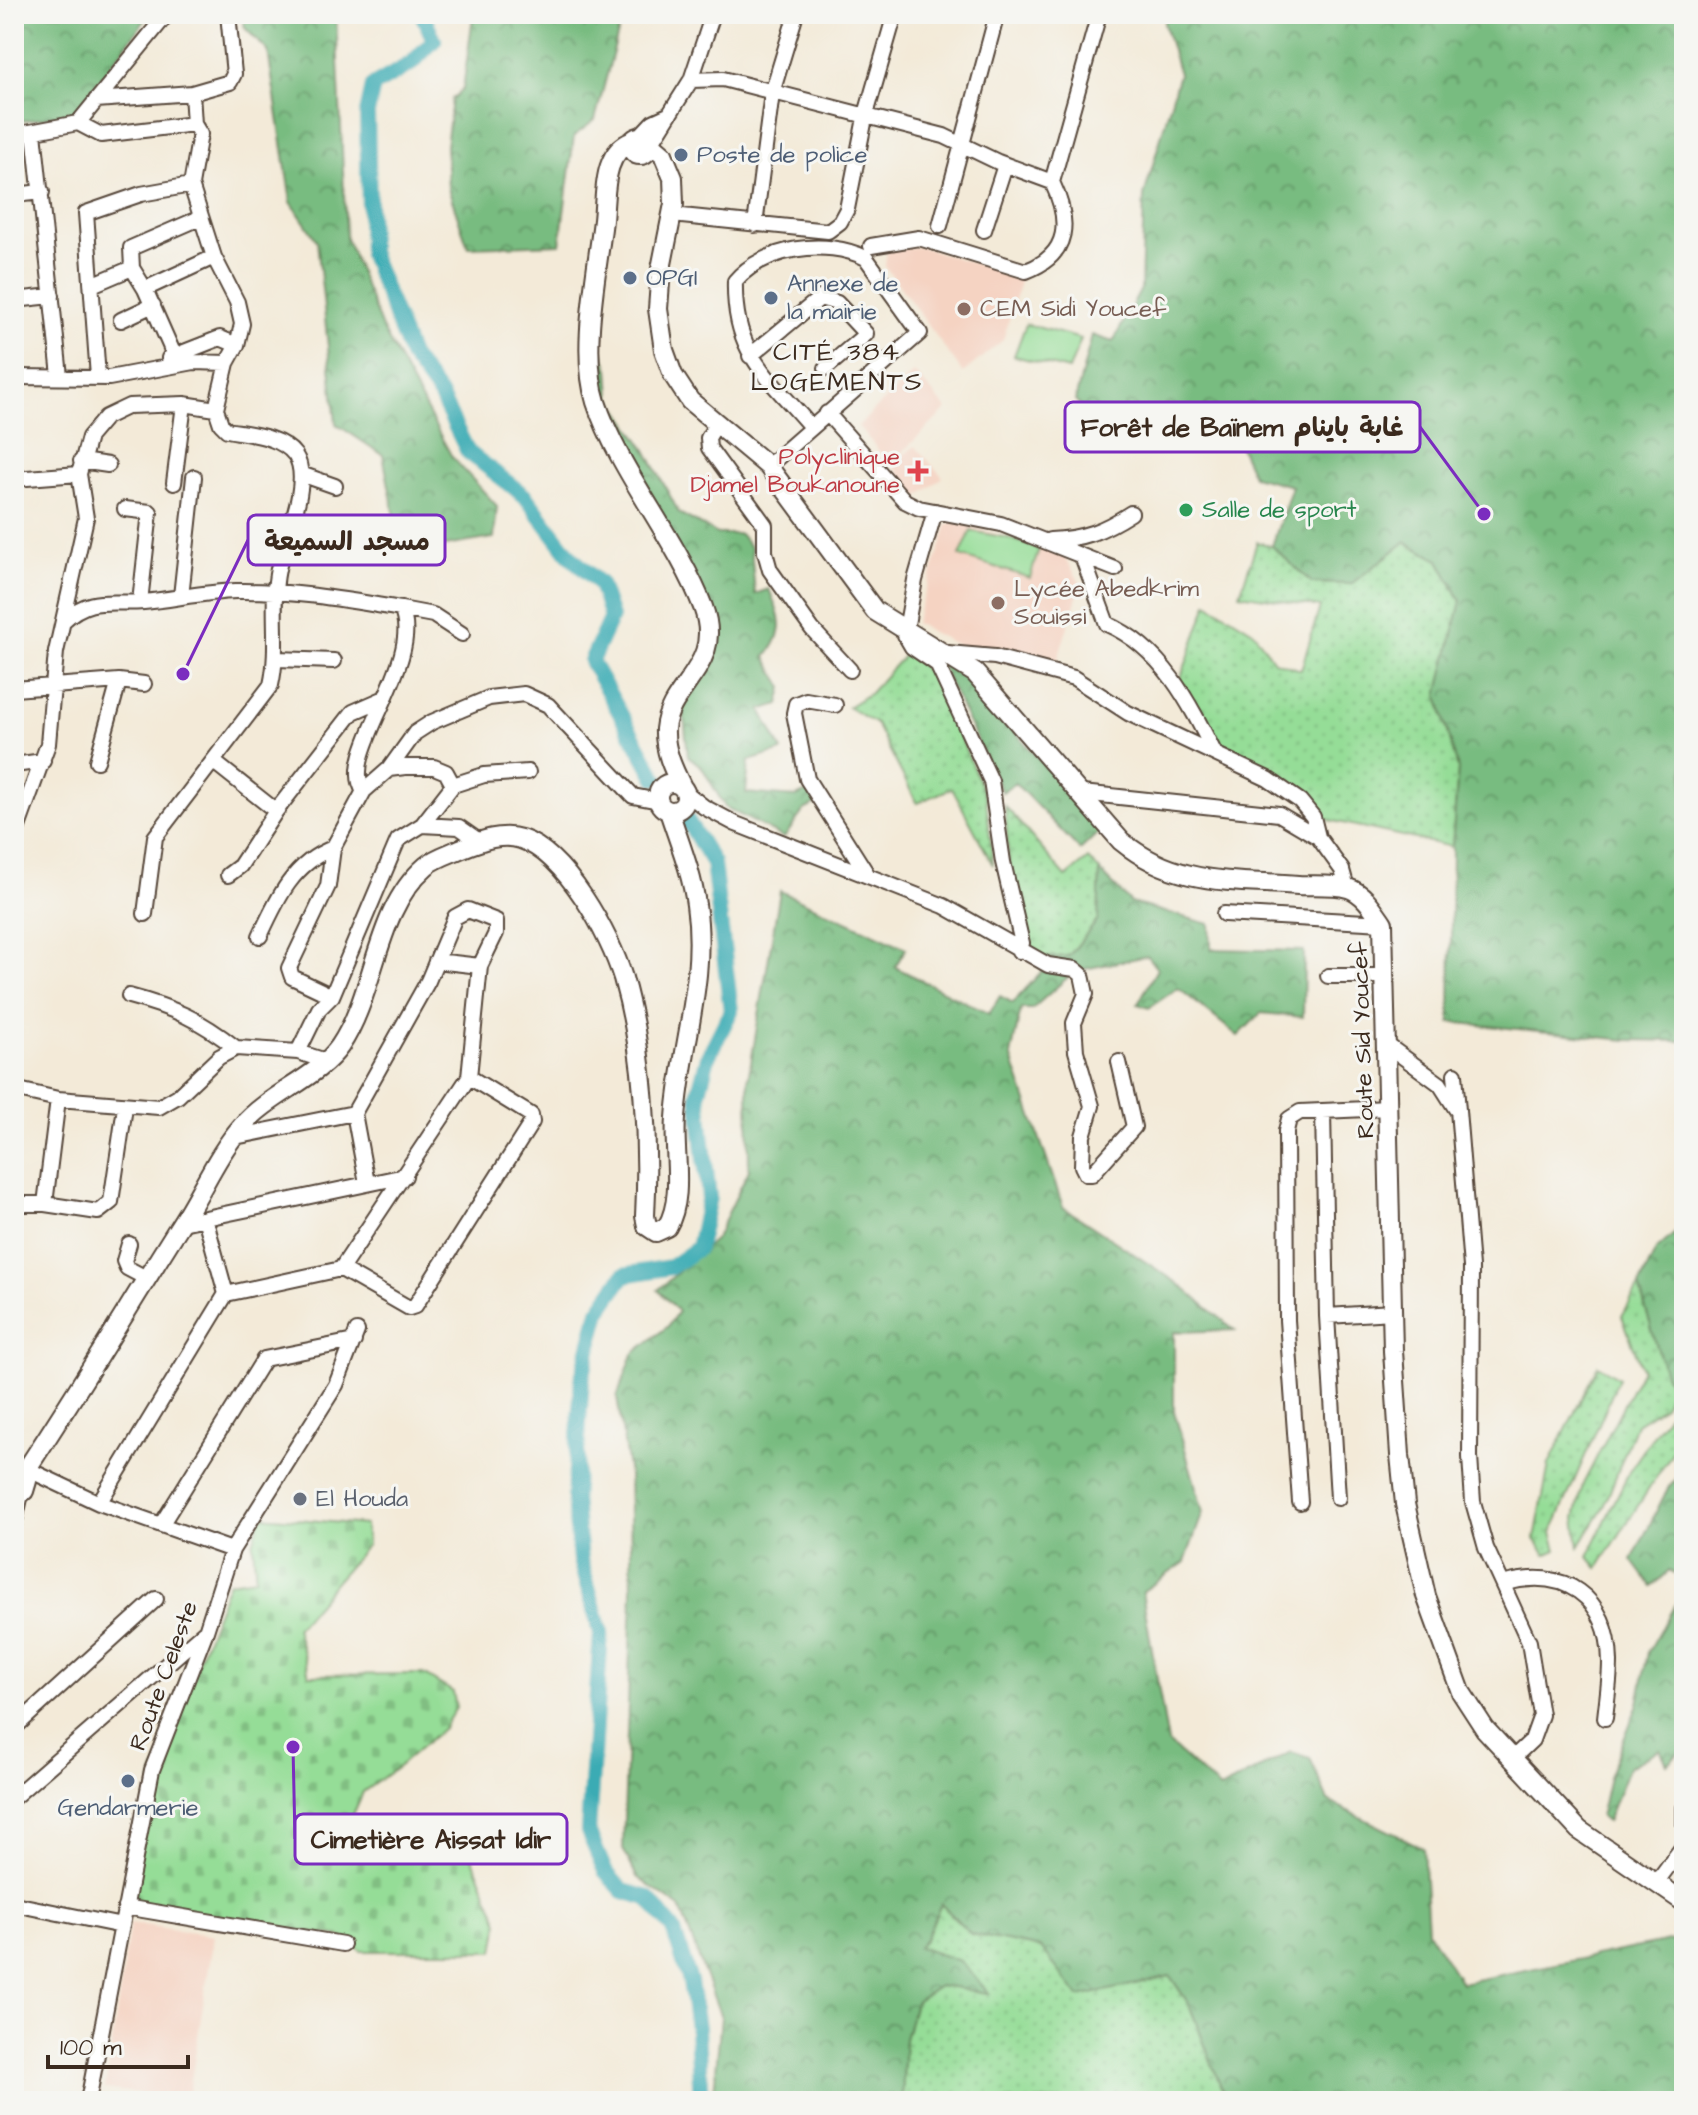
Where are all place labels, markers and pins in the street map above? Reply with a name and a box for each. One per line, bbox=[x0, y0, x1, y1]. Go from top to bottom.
place label: Poste de police bbox=[697, 138, 868, 172]
marker: Poste de police bbox=[672, 146, 690, 164]
place label: OPGI bbox=[646, 261, 698, 295]
place label: Annexe de la mairie bbox=[787, 267, 899, 329]
marker: OPGI bbox=[621, 269, 639, 287]
marker: Annexe de la mairie bbox=[762, 289, 780, 307]
place label: CEM Sidi Youcef bbox=[980, 292, 1167, 326]
marker: CEM Sidi Youcef bbox=[955, 300, 973, 318]
callout: Forêt de Baïnem غابة باينام bbox=[1065, 402, 1420, 452]
place label: Polyclinique Djamel Boukanoune bbox=[691, 440, 900, 502]
marker: Polyclinique Djamel Boukanoune bbox=[907, 460, 929, 482]
place label: Salle de sport bbox=[1202, 493, 1357, 527]
marker: Salle de sport bbox=[1177, 501, 1195, 519]
callout: مسجد السميعة bbox=[248, 515, 445, 565]
place label: Lycée Abedkrim Souissi bbox=[1014, 572, 1199, 634]
marker: Lycée Abedkrim Souissi bbox=[989, 594, 1007, 612]
place label: El Houda bbox=[316, 1482, 408, 1516]
marker: El Houda bbox=[291, 1490, 309, 1508]
marker: Gendarmerie bbox=[119, 1772, 137, 1790]
place label: Gendarmerie bbox=[58, 1791, 198, 1825]
callout: Cimetière Aissat Idir bbox=[295, 1814, 567, 1864]

